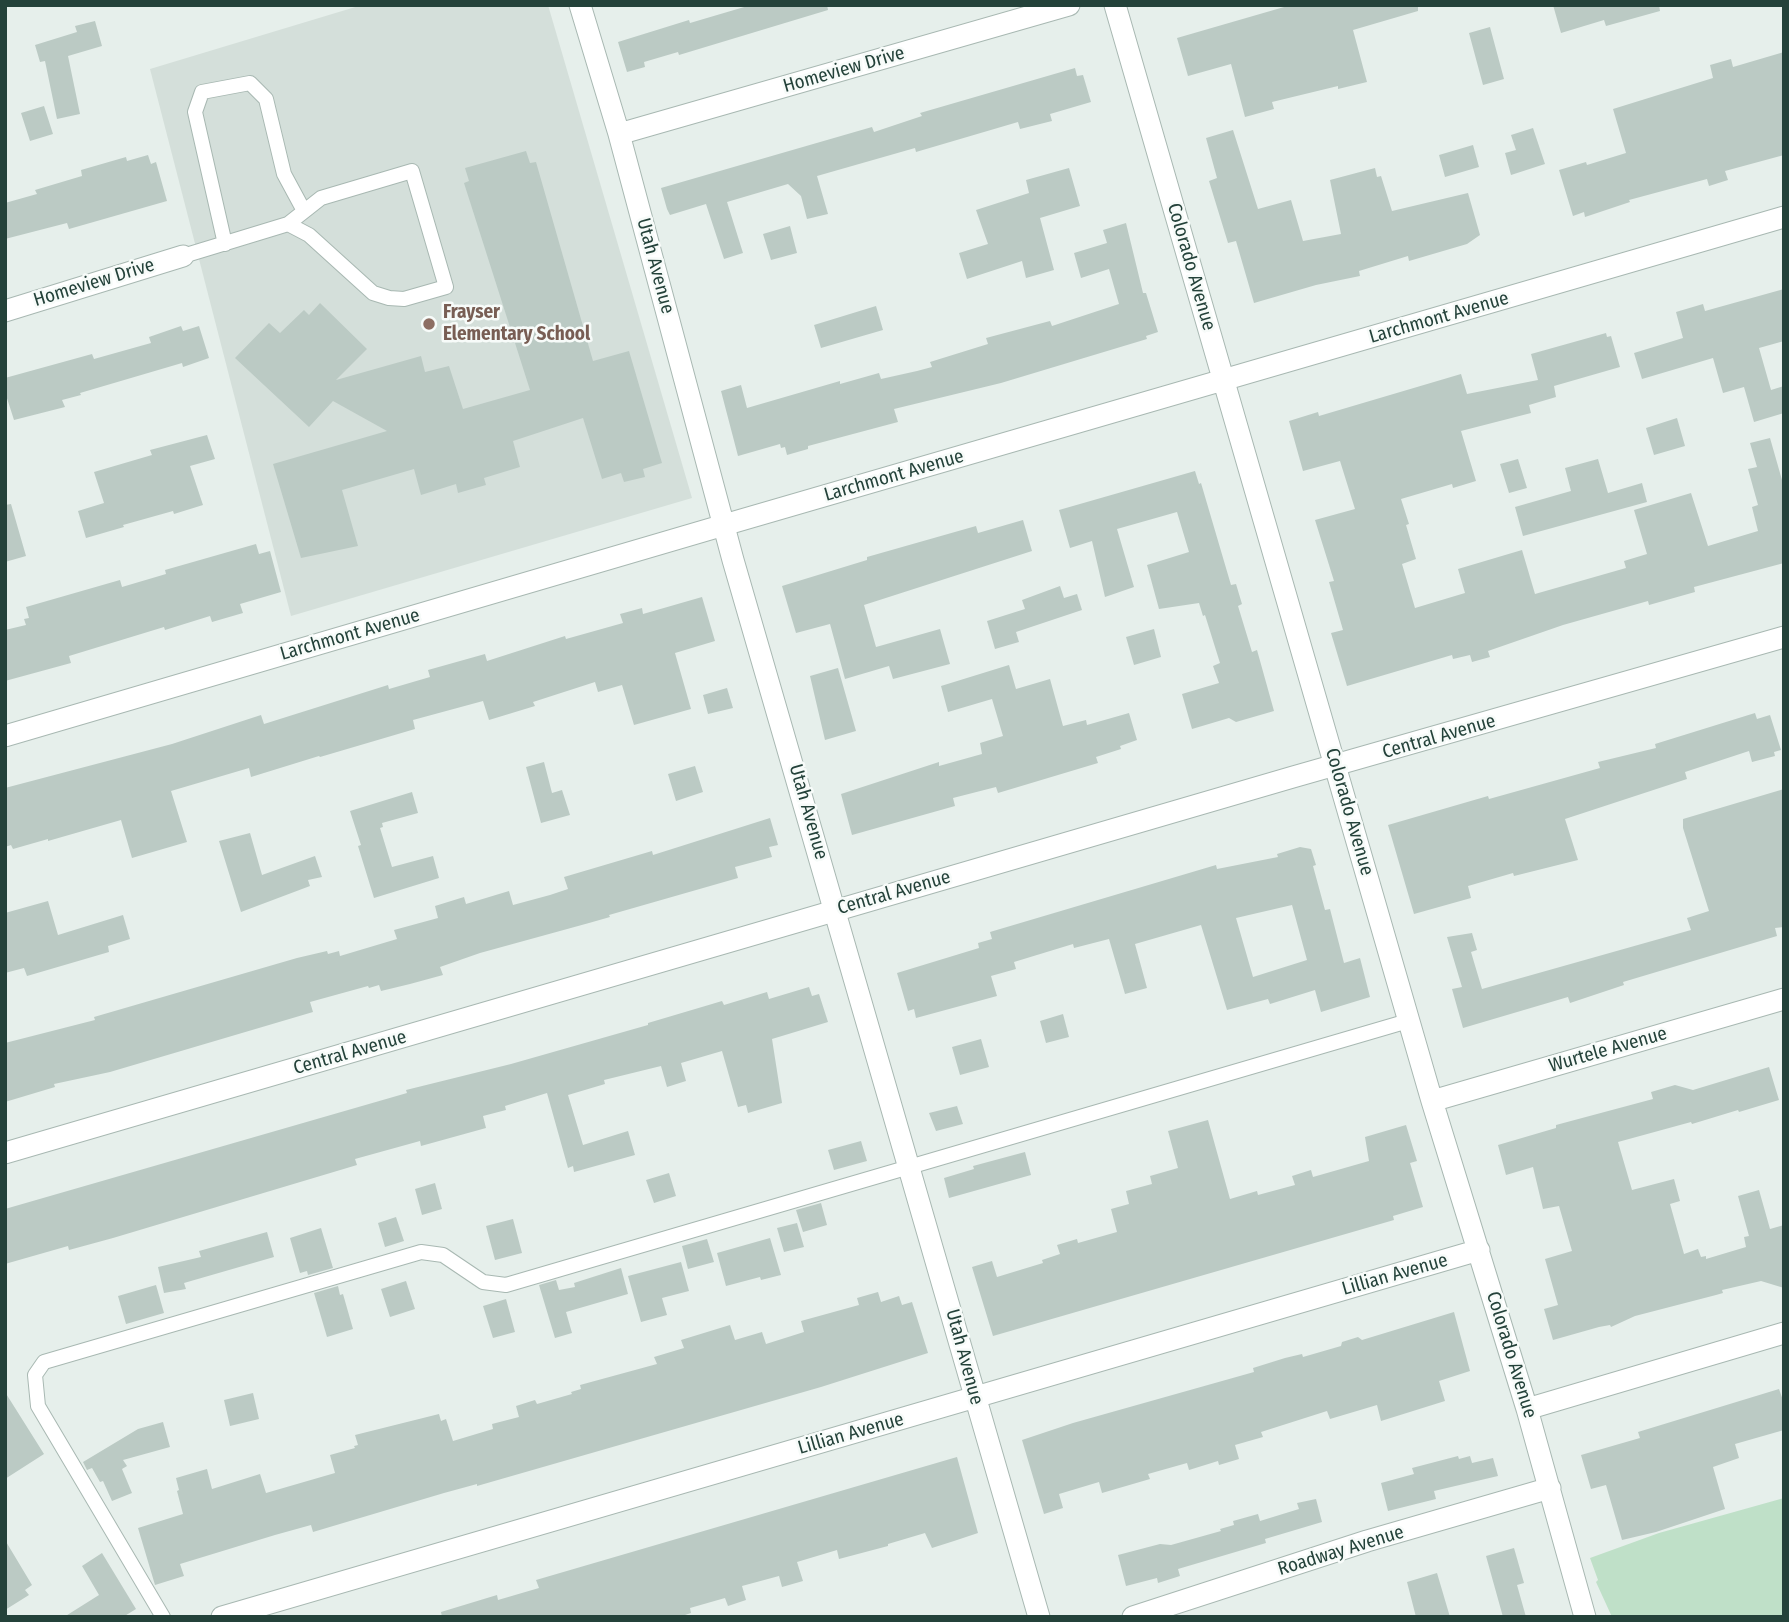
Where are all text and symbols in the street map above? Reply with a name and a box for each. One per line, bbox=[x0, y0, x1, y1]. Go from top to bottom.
street label: Homeview Drive bbox=[781, 42, 907, 98]
street label: Colorado Avenue bbox=[1162, 201, 1220, 333]
street label: Utah Avenue bbox=[631, 216, 679, 316]
street label: Homeview Drive bbox=[31, 254, 157, 312]
street label: Larchmont Avenue bbox=[1367, 287, 1511, 349]
place label: Frayser Elementary School bbox=[443, 302, 590, 346]
marker: Frayser Elementary School bbox=[421, 316, 437, 332]
street label: Larchmont Avenue bbox=[822, 445, 966, 507]
street label: Larchmont Avenue bbox=[278, 604, 422, 666]
street label: Central Avenue bbox=[1380, 710, 1498, 764]
street label: Colorado Avenue bbox=[1320, 746, 1378, 878]
street label: Utah Avenue bbox=[784, 762, 832, 862]
street label: Central Avenue bbox=[835, 866, 953, 920]
street label: Wurtele Avenue bbox=[1546, 1022, 1670, 1078]
street label: Central Avenue bbox=[291, 1026, 409, 1080]
street label: Lillian Avenue bbox=[1340, 1249, 1450, 1301]
street label: Colorado Avenue bbox=[1481, 1289, 1541, 1421]
street label: Utah Avenue bbox=[940, 1307, 988, 1407]
street label: Lillian Avenue bbox=[796, 1408, 906, 1460]
street label: Roadway Avenue bbox=[1275, 1521, 1407, 1581]

